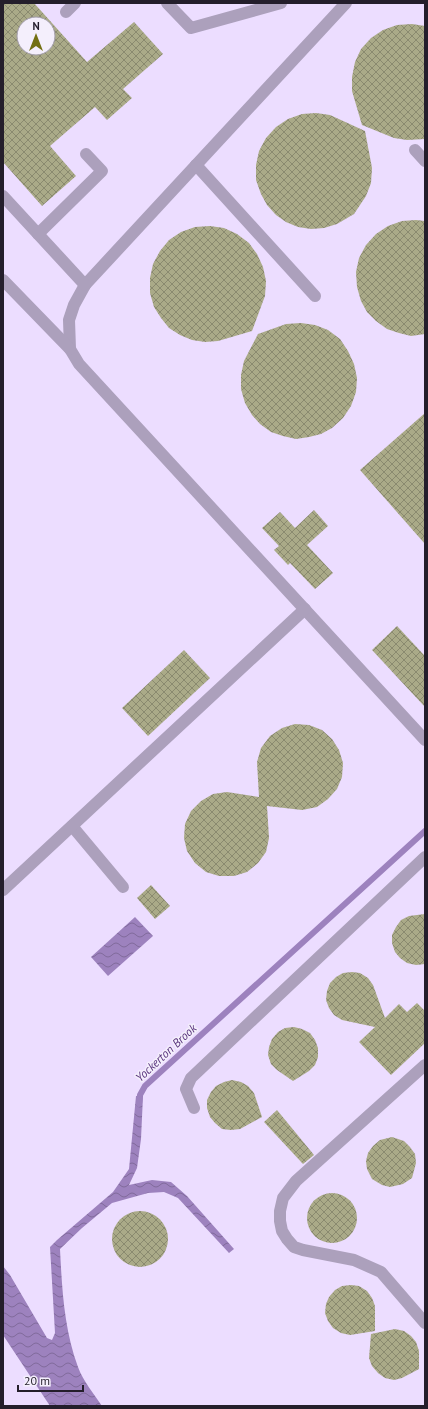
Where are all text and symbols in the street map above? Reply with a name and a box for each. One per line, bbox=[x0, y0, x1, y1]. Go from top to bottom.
north arrow bbox=[16, 16, 56, 56]
text: N bbox=[32, 19, 40, 33]
water label: Yockerton Brook bbox=[132, 1020, 200, 1085]
scale bar bbox=[18, 1367, 83, 1393]
text: 20 m bbox=[24, 1373, 50, 1388]

